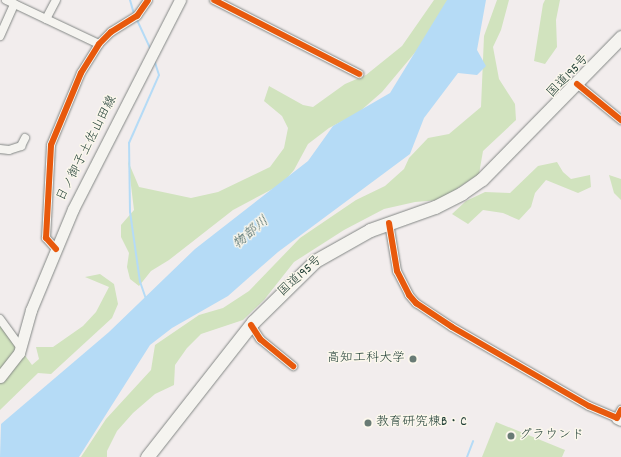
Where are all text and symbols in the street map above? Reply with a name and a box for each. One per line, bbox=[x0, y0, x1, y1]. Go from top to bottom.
street label: 国道195号 bbox=[545, 52, 593, 102]
street label: 日ノ御子土佐山田線 bbox=[54, 93, 122, 205]
water label: 物部川 bbox=[230, 213, 272, 253]
street label: 国道195号 bbox=[276, 253, 326, 301]
place label: 高知工科大学 bbox=[327, 351, 405, 367]
marker: 高知工科大学 bbox=[408, 354, 418, 364]
place label: 教育研究棟B・C bbox=[376, 415, 467, 431]
marker: 教育研究棟B・C bbox=[363, 418, 373, 428]
place label: グラウンド bbox=[519, 428, 584, 444]
marker: グラウンド bbox=[506, 431, 516, 441]

